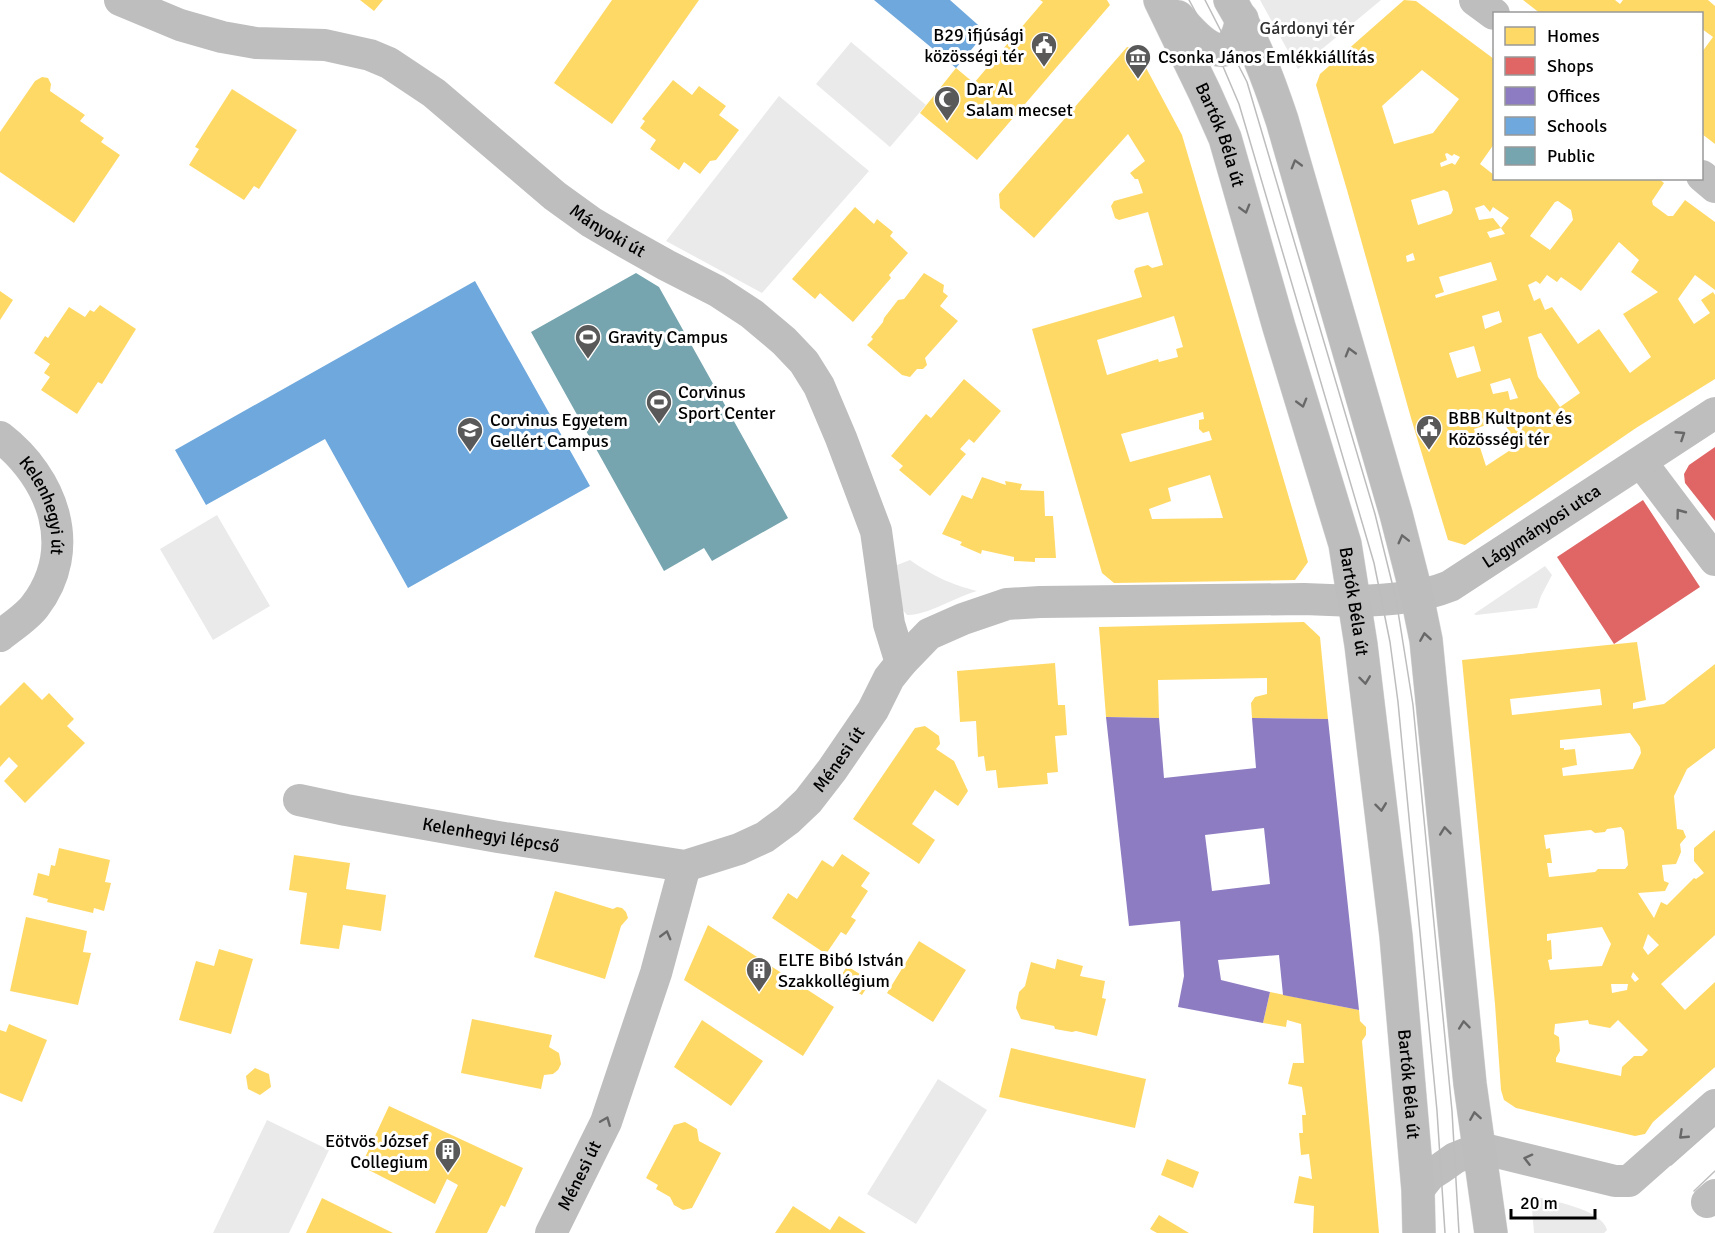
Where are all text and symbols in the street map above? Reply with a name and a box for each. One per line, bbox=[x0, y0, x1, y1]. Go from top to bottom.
legend bbox=[1493, 12, 1703, 180]
park label: Gárdonyi tér bbox=[1260, 17, 1355, 39]
place label: B29 ifjúsági közösségi tér bbox=[924, 24, 1024, 67]
text: Homes bbox=[1547, 25, 1600, 47]
public building icon: B29 ifjúsági közösségi tér bbox=[1029, 30, 1059, 68]
museum icon: Csonka János Emlékkiállítás bbox=[1123, 42, 1153, 80]
place label: Csonka János Emlékkiállítás bbox=[1158, 46, 1375, 68]
text: Shops bbox=[1547, 55, 1594, 77]
place label: Dar Al Salam mecset bbox=[966, 78, 1073, 121]
street label: Bartók Béla út bbox=[1191, 79, 1249, 190]
mosque icon: Dar Al Salam mecset bbox=[932, 84, 962, 122]
text: Offices bbox=[1547, 85, 1600, 107]
text: Schools bbox=[1547, 115, 1607, 137]
text: Public bbox=[1547, 145, 1595, 167]
one-way arrow bbox=[1290, 159, 1303, 169]
street label: Mányoki út bbox=[565, 199, 649, 262]
one-way arrow bbox=[1238, 203, 1250, 214]
sports icon: Gravity Campus bbox=[573, 322, 603, 360]
place label: Gravity Campus bbox=[608, 326, 728, 348]
one-way arrow bbox=[1345, 347, 1357, 358]
place label: Corvinus Sport Center bbox=[678, 381, 776, 424]
sports icon: Corvinus Sport Center bbox=[644, 387, 674, 425]
one-way arrow bbox=[1295, 398, 1308, 408]
place label: BBB Kultpont és Közösségi tér bbox=[1448, 407, 1572, 450]
place label: Corvinus Egyetem Gellért Campus bbox=[490, 409, 628, 452]
public building icon: BBB Kultpont és Közösségi tér bbox=[1414, 413, 1444, 451]
school or university icon: Corvinus Egyetem Gellért Campus bbox=[455, 415, 485, 453]
one-way arrow bbox=[1675, 431, 1685, 443]
street label: Kelenhegyi út bbox=[14, 451, 68, 556]
street label: Lágymányosi utca bbox=[1478, 480, 1605, 573]
one-way arrow bbox=[1676, 509, 1687, 520]
one-way arrow bbox=[1397, 534, 1410, 544]
street label: Bartók Béla út bbox=[1335, 545, 1373, 657]
one-way arrow bbox=[1419, 633, 1431, 642]
one-way arrow bbox=[1359, 675, 1371, 684]
street label: Ménesi út bbox=[808, 722, 870, 796]
one-way arrow bbox=[1374, 803, 1386, 812]
street label: Kelenhegyi lépcső bbox=[421, 813, 561, 857]
one-way arrow bbox=[1439, 827, 1452, 836]
one-way arrow bbox=[659, 930, 671, 941]
place label: ELTE Bibó István Szakkollégium bbox=[778, 949, 904, 992]
building icon: ELTE Bibó István Szakkollégium bbox=[744, 955, 774, 993]
one-way arrow bbox=[1458, 1021, 1471, 1030]
street label: Bartók Béla út bbox=[1393, 1028, 1425, 1140]
one-way arrow bbox=[1470, 1111, 1482, 1121]
one-way arrow bbox=[599, 1116, 611, 1127]
one-way arrow bbox=[1679, 1127, 1690, 1138]
place label: Eötvös József Collegium bbox=[325, 1130, 429, 1173]
building icon: Eötvös József Collegium bbox=[433, 1136, 463, 1174]
street label: Ménesi út bbox=[553, 1137, 606, 1214]
one-way arrow bbox=[1524, 1154, 1534, 1167]
scale bar bbox=[1511, 1182, 1595, 1220]
text: 20 m bbox=[1520, 1192, 1558, 1214]

